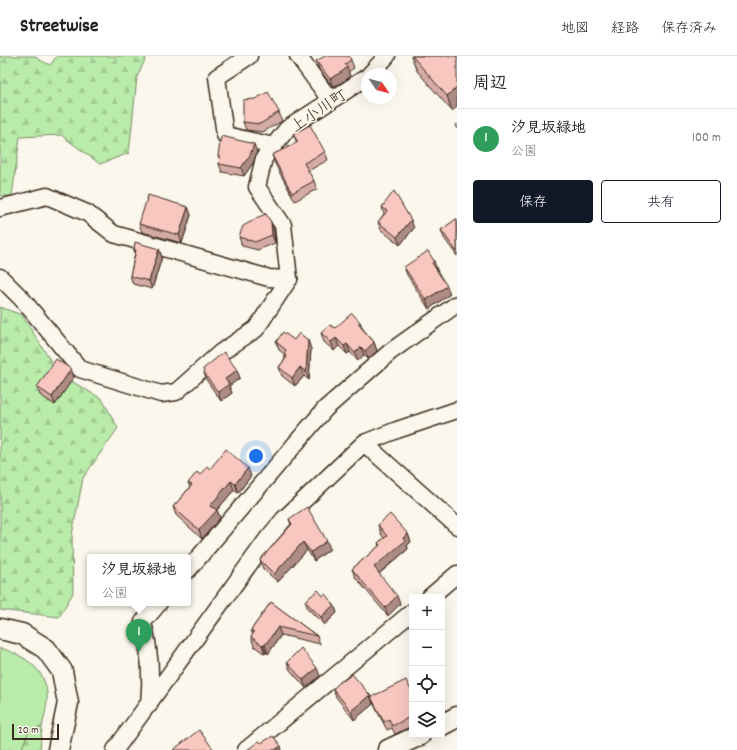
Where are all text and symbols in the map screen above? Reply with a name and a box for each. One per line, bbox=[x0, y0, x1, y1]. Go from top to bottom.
text: Streetwise bbox=[20, 14, 98, 41]
text: 地図 bbox=[561, 19, 589, 39]
text: 経路 bbox=[611, 19, 639, 39]
text: 保存済み bbox=[661, 19, 717, 39]
north arrow bbox=[361, 68, 397, 104]
text: 周辺 bbox=[473, 73, 507, 97]
street label: 上小川町 bbox=[286, 85, 352, 140]
text: 汐見坂緑地 bbox=[511, 118, 586, 140]
text: 1 bbox=[485, 129, 487, 148]
text: 100 m bbox=[692, 129, 721, 148]
text: 公園 bbox=[511, 143, 537, 162]
button: 保存 bbox=[473, 180, 593, 223]
button: 共有 bbox=[601, 180, 721, 223]
your location bbox=[246, 446, 266, 466]
popup bbox=[87, 554, 191, 606]
text: 汐見坂緑地 bbox=[101, 560, 177, 582]
text: 公園 bbox=[101, 585, 128, 604]
map controls bbox=[409, 594, 445, 738]
button: + bbox=[409, 594, 445, 630]
pin: 1 bbox=[126, 619, 152, 652]
button: − bbox=[409, 630, 445, 666]
button: locate bbox=[409, 666, 445, 702]
button: layers bbox=[409, 702, 445, 738]
scale bar bbox=[12, 722, 59, 741]
text: 20 m bbox=[18, 723, 39, 739]

